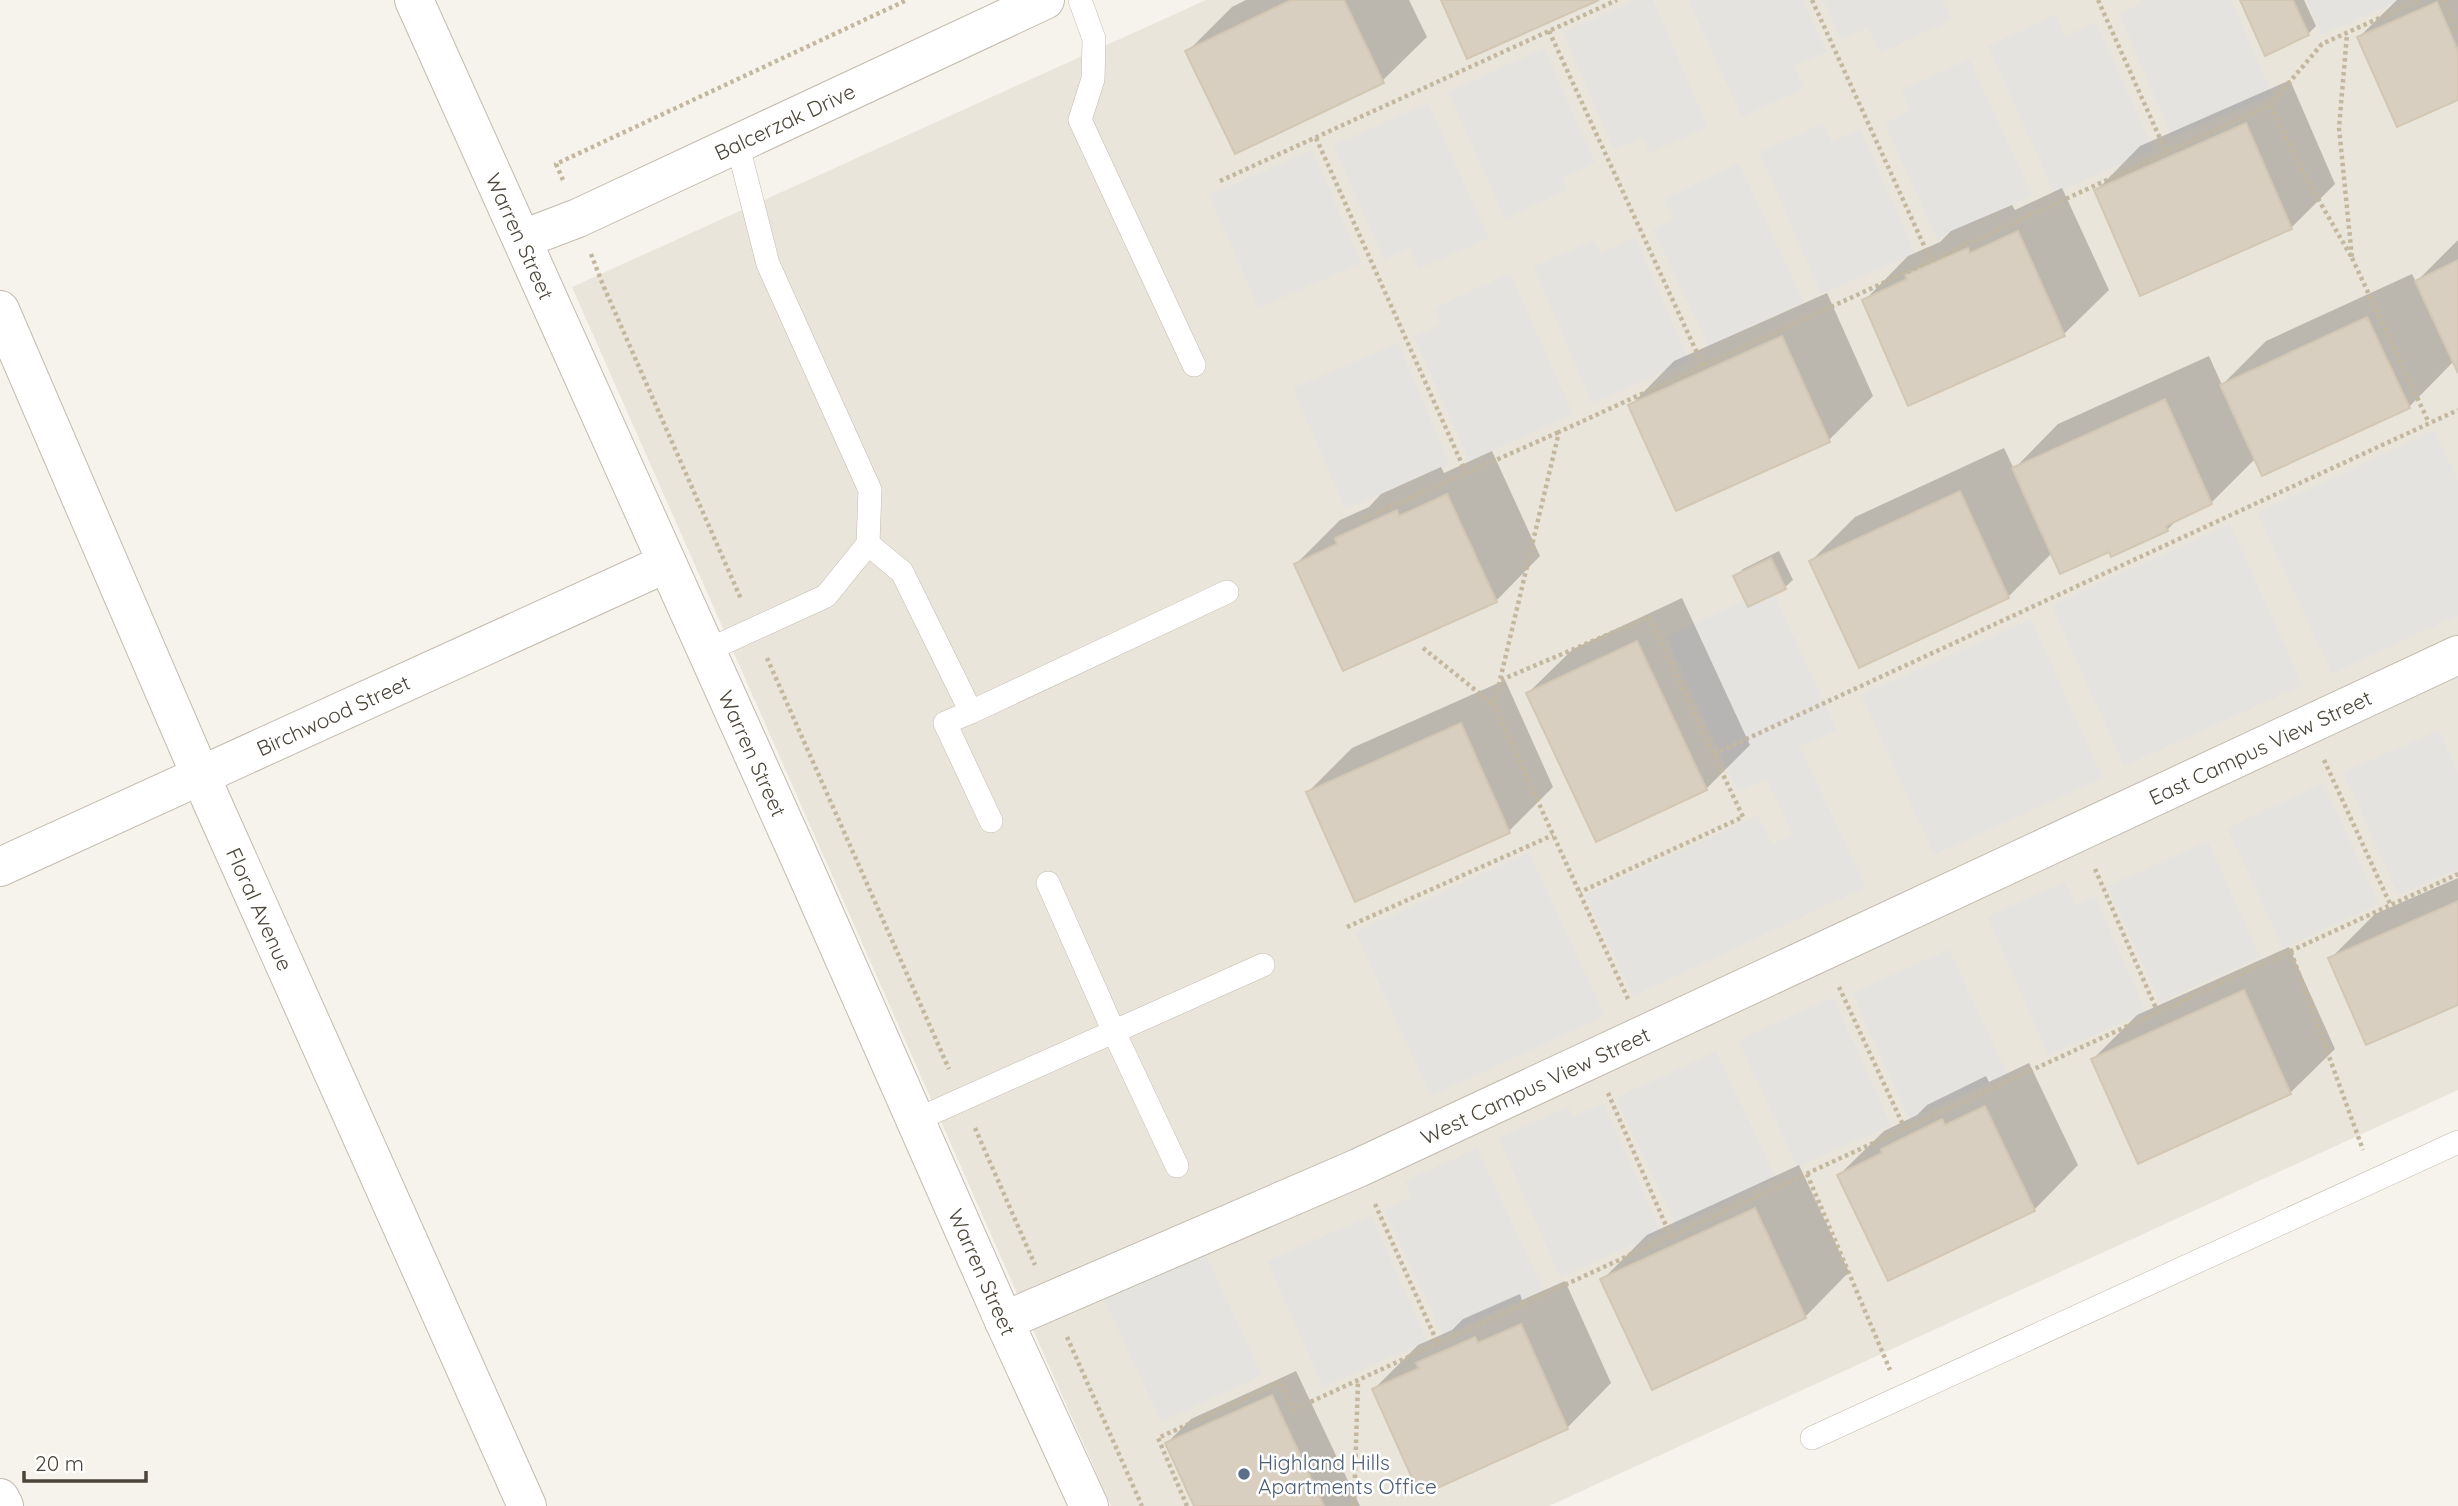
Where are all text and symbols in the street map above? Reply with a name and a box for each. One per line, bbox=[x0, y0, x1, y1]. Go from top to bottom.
street label: Balcerzak Drive bbox=[710, 78, 859, 165]
street label: Warren Street bbox=[481, 169, 560, 303]
street label: Birchwood Street bbox=[252, 669, 414, 761]
street label: East Campus View Street bbox=[2145, 684, 2375, 810]
street label: Warren Street bbox=[713, 686, 792, 821]
street label: Floral Avenue bbox=[221, 843, 299, 975]
street label: West Campus View Street bbox=[1416, 1021, 1654, 1150]
street label: Warren Street bbox=[943, 1204, 1022, 1339]
scale bar bbox=[24, 1440, 147, 1484]
place label: Highland Hills Apartments Office bbox=[1258, 1449, 1437, 1499]
text: 20 m bbox=[35, 1450, 84, 1476]
marker: Highland Hills Apartments Office bbox=[1236, 1466, 1252, 1482]

